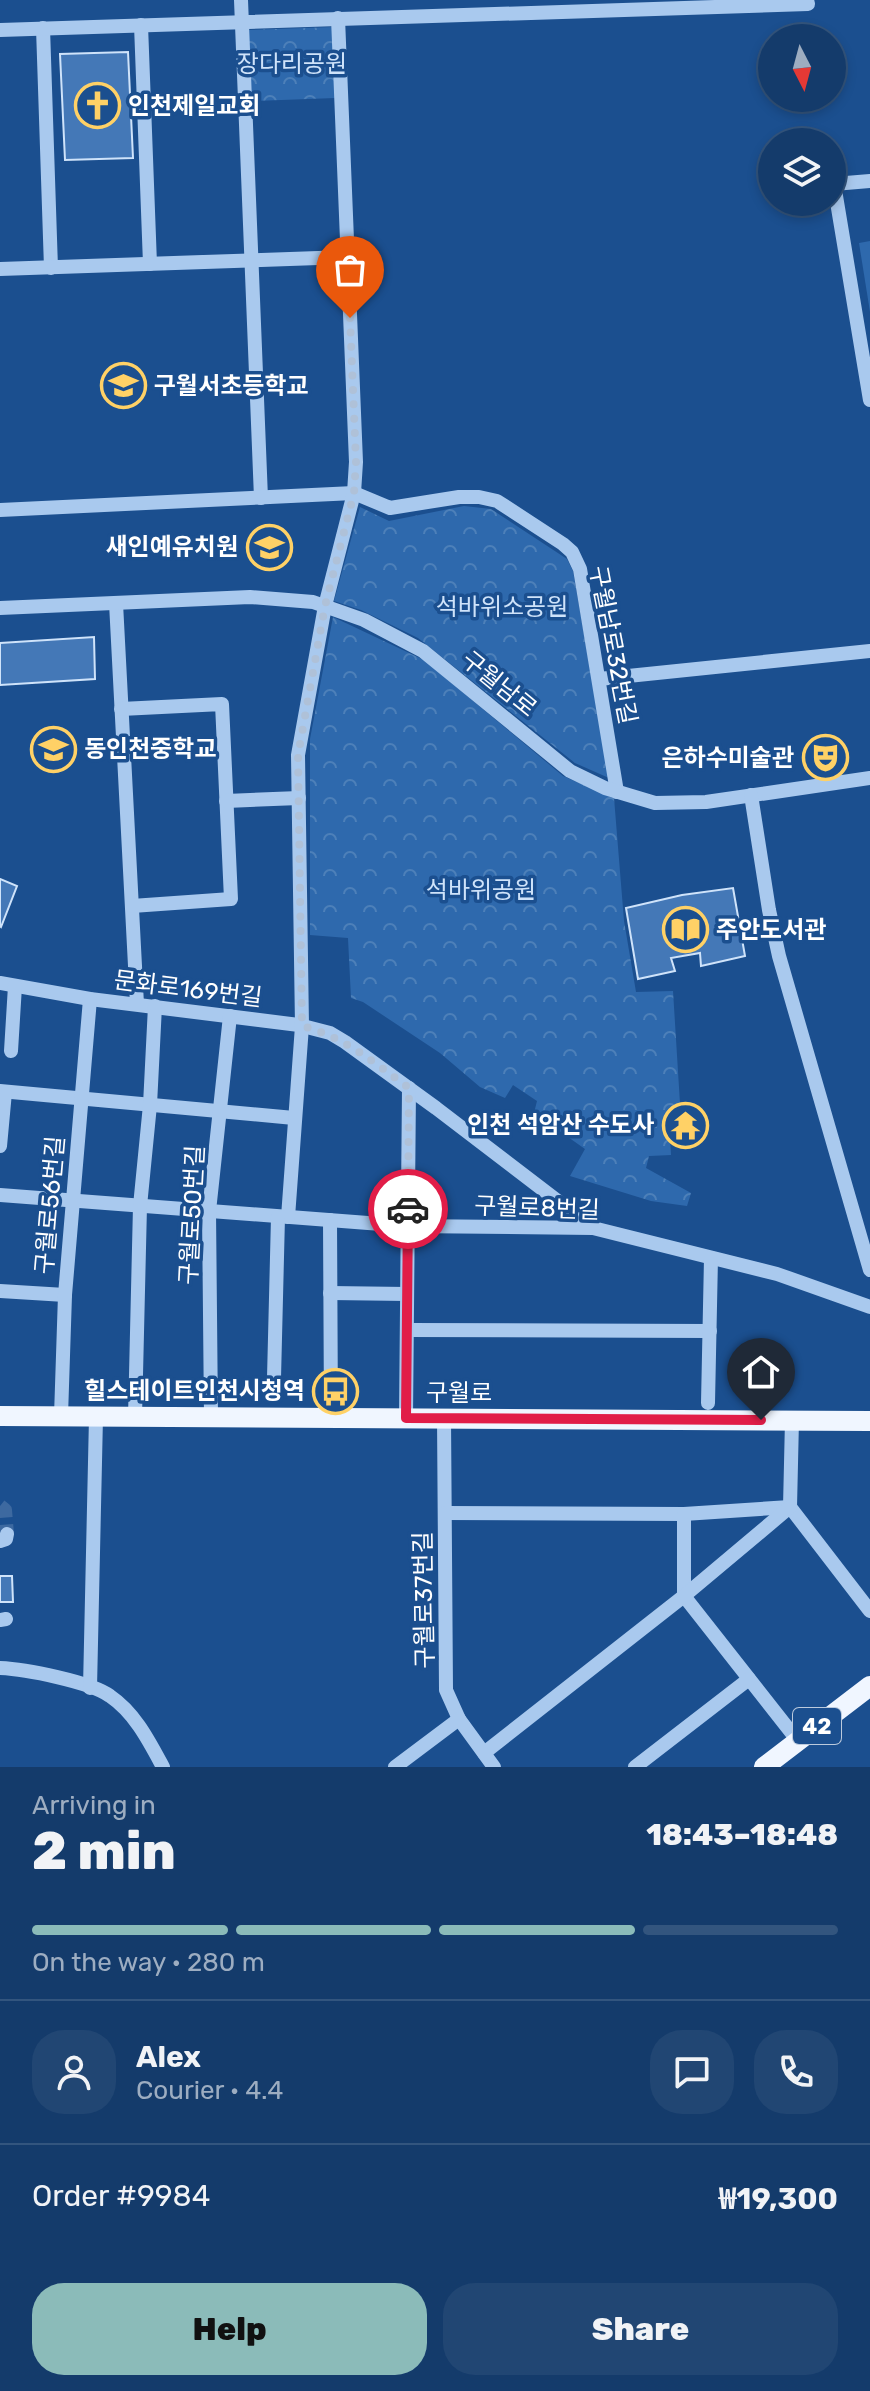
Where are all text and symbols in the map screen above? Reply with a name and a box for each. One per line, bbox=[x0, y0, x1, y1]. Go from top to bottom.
north arrow bbox=[758, 24, 846, 112]
map controls bbox=[758, 24, 846, 216]
park label: 장다리공원 bbox=[237, 50, 347, 78]
church icon: 인천제일교회 bbox=[73, 82, 121, 130]
place label: 인천제일교회 bbox=[128, 92, 260, 120]
button: layers bbox=[758, 128, 846, 216]
pin bbox=[316, 236, 384, 318]
icon: bag bbox=[328, 248, 372, 292]
school or university icon: 구월서초등학교 bbox=[99, 362, 147, 410]
place label: 구월서초등학교 bbox=[154, 372, 309, 400]
school or university icon: 새인예유치원 bbox=[245, 523, 293, 571]
place label: 새인예유치원 bbox=[106, 533, 238, 561]
street label: 구월남로32번길 bbox=[584, 563, 642, 727]
park label: 석바위소공원 bbox=[436, 593, 568, 621]
street label: 구월남로 bbox=[456, 645, 542, 723]
school or university icon: 동인천중학교 bbox=[29, 725, 77, 773]
theatre icon: 은하수미술관 bbox=[801, 734, 849, 782]
place label: 동인천중학교 bbox=[84, 735, 216, 763]
place label: 은하수미술관 bbox=[662, 744, 794, 772]
park label: 석바위공원 bbox=[426, 876, 536, 904]
library icon: 주안도서관 bbox=[661, 906, 709, 954]
place label: 주안도서관 bbox=[716, 916, 826, 944]
street label: 문화로169번길 bbox=[112, 966, 264, 1012]
temple icon: 인천 석암산 수도사 bbox=[661, 1101, 709, 1149]
place label: 인천 석암산 수도사 bbox=[467, 1111, 654, 1139]
street label: 구월로56번길 bbox=[30, 1134, 70, 1276]
street label: 구월로50번길 bbox=[174, 1144, 210, 1286]
courier bbox=[368, 1169, 448, 1249]
icon: car bbox=[386, 1187, 430, 1231]
street label: 구월로8번길 bbox=[474, 1192, 600, 1224]
pin bbox=[727, 1338, 795, 1420]
icon: home bbox=[739, 1350, 783, 1394]
bus stop icon: 힐스테이트인천시청역 bbox=[312, 1367, 360, 1415]
place label: 힐스테이트인천시청역 bbox=[84, 1377, 305, 1405]
street label: 구월로 bbox=[426, 1379, 492, 1407]
street label: 구월로37번길 bbox=[409, 1531, 439, 1669]
road number: 42 bbox=[793, 1708, 841, 1744]
text: Arriving in bbox=[32, 1790, 156, 1821]
text: 18:43–18:48 bbox=[646, 1817, 838, 1853]
text: 2 min bbox=[32, 1820, 176, 1882]
text: On the way · 280 m bbox=[32, 1947, 265, 1978]
button: person bbox=[32, 2030, 116, 2114]
button: chat bbox=[650, 2030, 734, 2114]
button: phone bbox=[754, 2030, 838, 2114]
text: Alex bbox=[136, 2039, 201, 2075]
text: Courier · 4.4 bbox=[136, 2075, 283, 2106]
text: Order #9984 bbox=[32, 2178, 210, 2214]
text: ₩19,300 bbox=[719, 2181, 838, 2217]
button: Help bbox=[32, 2283, 427, 2375]
button: Share bbox=[443, 2283, 838, 2375]

